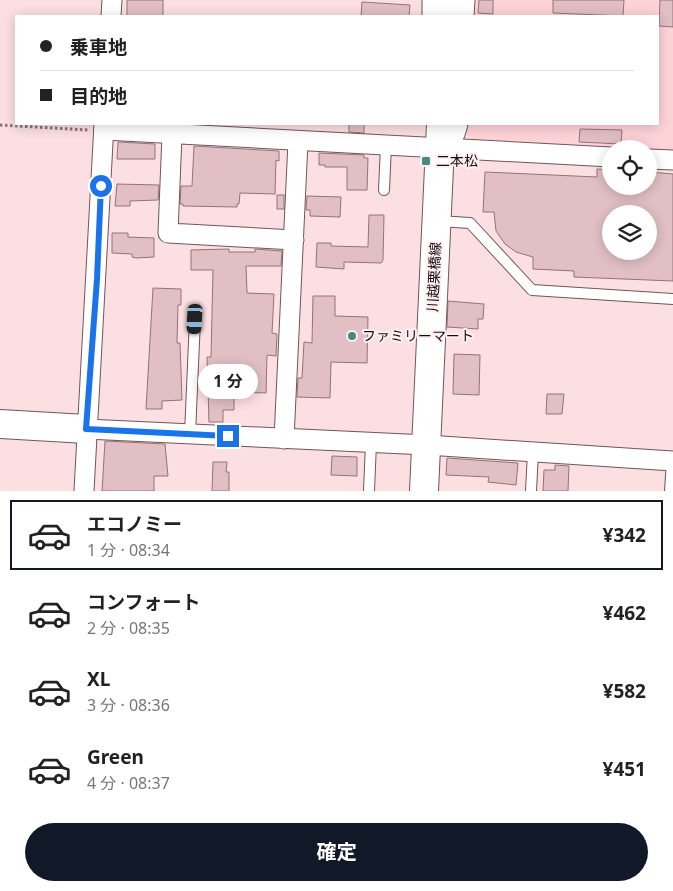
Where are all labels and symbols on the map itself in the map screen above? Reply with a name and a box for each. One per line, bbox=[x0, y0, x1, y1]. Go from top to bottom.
place label: 二本松 bbox=[436, 151, 478, 170]
marker: 二本松 bbox=[420, 155, 432, 167]
route start bbox=[90, 175, 112, 197]
street label: 川越栗橋線 bbox=[422, 242, 445, 312]
car bbox=[186, 304, 203, 334]
place label: ファミリーマート bbox=[362, 326, 474, 345]
marker: ファミリーマート bbox=[346, 330, 358, 342]
callout: 1 分 bbox=[198, 364, 258, 398]
route end bbox=[217, 425, 239, 447]

